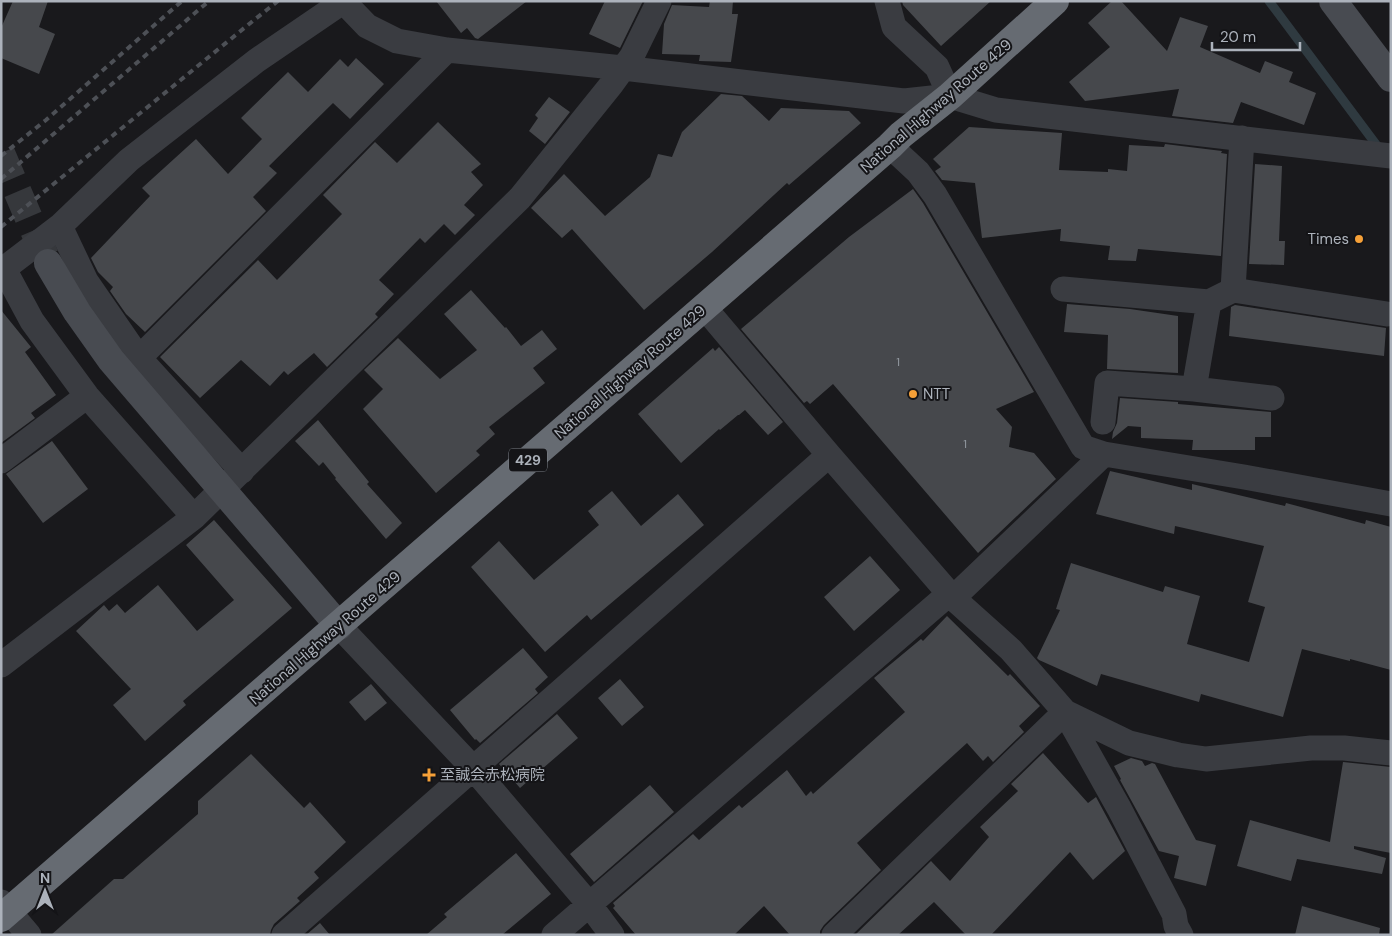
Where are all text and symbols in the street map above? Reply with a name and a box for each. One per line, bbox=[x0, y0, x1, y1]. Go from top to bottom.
scale bar bbox=[1212, 20, 1300, 52]
text: 20 m bbox=[1220, 27, 1256, 47]
street label: National Highway Route 429 bbox=[856, 35, 1016, 177]
place label: Times bbox=[1308, 229, 1349, 249]
marker: Times bbox=[1353, 233, 1365, 245]
street label: National Highway Route 429 bbox=[550, 301, 710, 443]
house number: 1 bbox=[896, 354, 900, 370]
place label: NTT bbox=[923, 384, 950, 404]
marker: NTT bbox=[907, 388, 919, 400]
house number: 1 bbox=[963, 436, 967, 452]
road number: 429 bbox=[509, 448, 547, 472]
street label: National Highway Route 429 bbox=[245, 567, 405, 709]
place label: 至誠会赤松病院 bbox=[440, 765, 545, 785]
marker: 至誠会赤松病院 bbox=[422, 768, 436, 782]
north arrow bbox=[20, 866, 70, 916]
text: N bbox=[40, 869, 50, 887]

